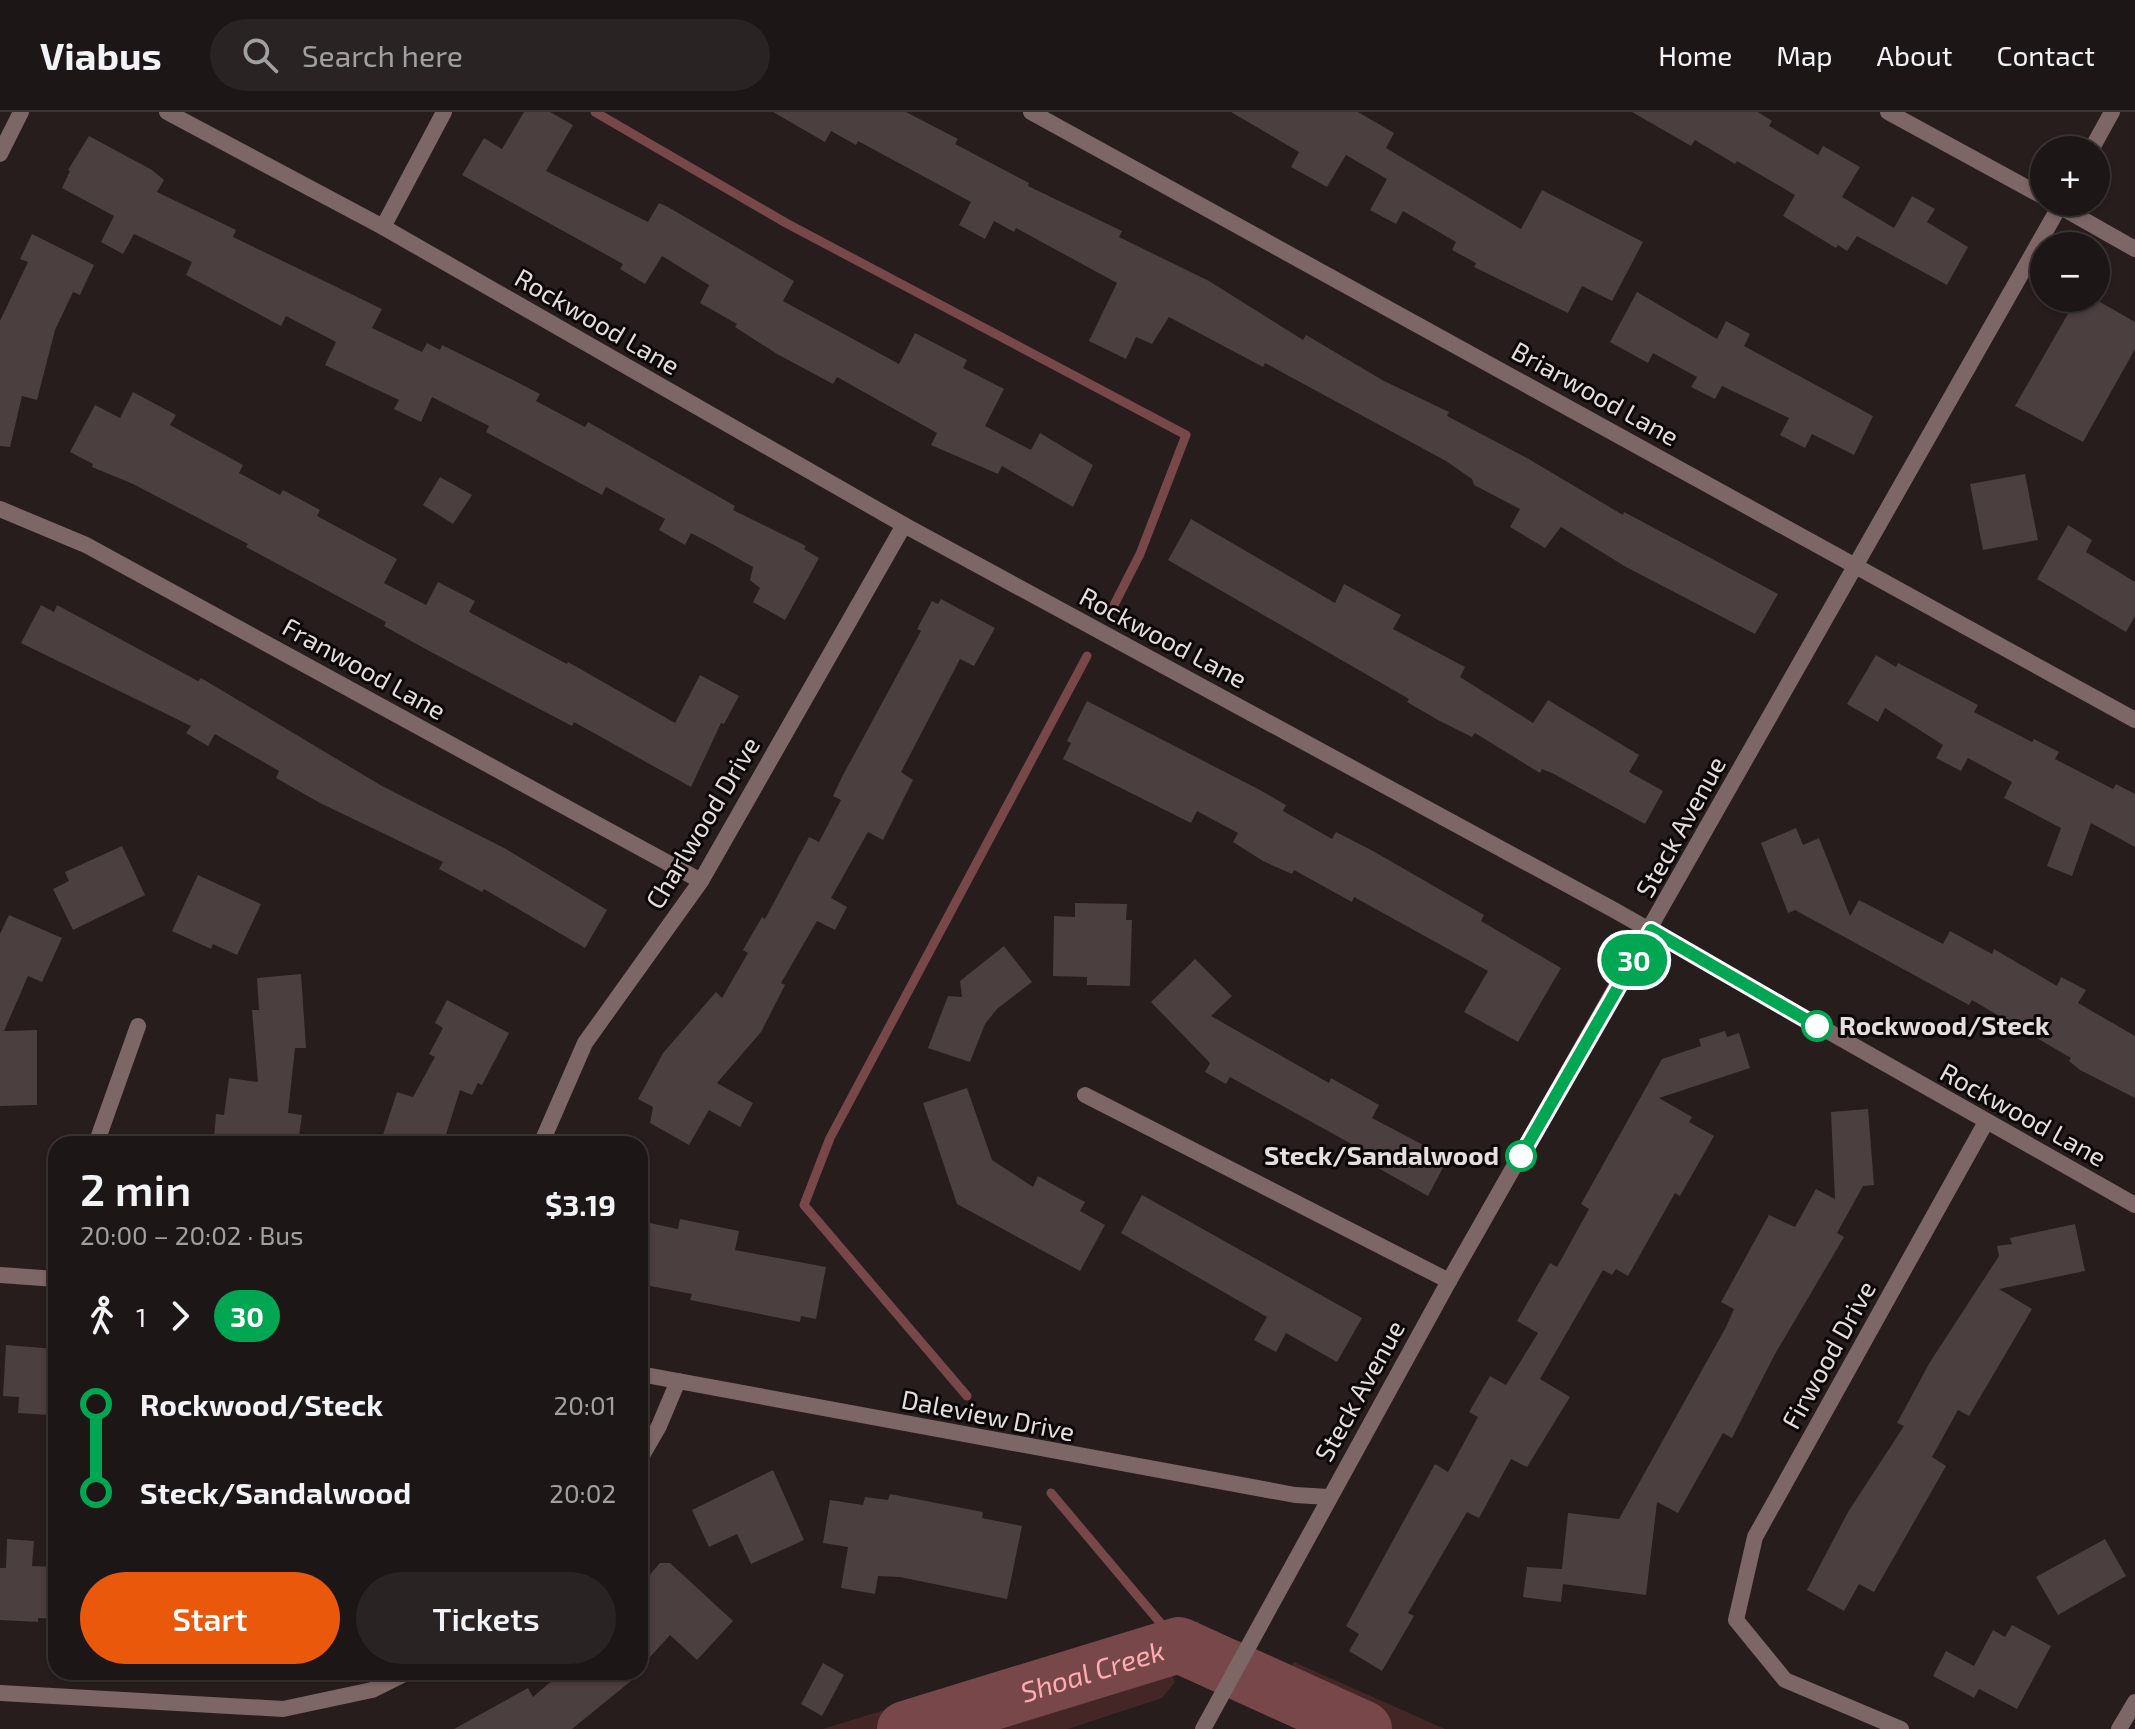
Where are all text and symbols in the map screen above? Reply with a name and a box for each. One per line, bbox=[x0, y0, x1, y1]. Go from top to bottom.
search box bbox=[210, 19, 770, 91]
text: Viabus bbox=[40, 32, 162, 78]
icon: search bbox=[238, 33, 282, 77]
text: Search here bbox=[302, 37, 463, 73]
text: Home bbox=[1658, 38, 1732, 72]
text: Map bbox=[1776, 38, 1833, 72]
text: About bbox=[1877, 38, 1952, 72]
text: Contact bbox=[1996, 38, 2095, 72]
map controls bbox=[2030, 136, 2110, 312]
button: + bbox=[2030, 136, 2110, 216]
button: − bbox=[2030, 232, 2110, 312]
street label: Rockwood Lane bbox=[510, 261, 686, 380]
street label: Briarwood Lane bbox=[1507, 334, 1685, 451]
street label: Rockwood Lane bbox=[1075, 580, 1253, 694]
street label: Franwood Lane bbox=[278, 610, 452, 725]
street label: Charlwood Drive bbox=[638, 731, 765, 914]
street label: Steck Avenue bbox=[1628, 750, 1731, 902]
line badge: 30 bbox=[1598, 934, 1670, 986]
text: 30 bbox=[1617, 943, 1651, 977]
place label: Rockwood/Steck bbox=[1839, 1009, 2050, 1040]
marker: Rockwood/Steck bbox=[1802, 1011, 1832, 1041]
street label: Rockwood Lane bbox=[1935, 1055, 2112, 1172]
place label: Steck/Sandalwood bbox=[1264, 1139, 1499, 1170]
marker: Steck/Sandalwood bbox=[1506, 1141, 1536, 1171]
text: 2 min bbox=[80, 1162, 191, 1215]
text: $3.19 bbox=[545, 1186, 616, 1222]
text: 20:00 – 20:02 · Bus bbox=[80, 1219, 303, 1250]
street label: Firwood Drive bbox=[1774, 1275, 1881, 1434]
icon: walk bbox=[80, 1294, 124, 1338]
icon: forward bbox=[158, 1294, 202, 1338]
text: 30 bbox=[230, 1299, 264, 1333]
text: 1 bbox=[136, 1301, 146, 1332]
street label: Steck Avenue bbox=[1307, 1314, 1410, 1466]
street label: Daleview Drive bbox=[899, 1383, 1078, 1447]
text: Rockwood/Steck bbox=[140, 1386, 383, 1422]
text: 20:01 bbox=[554, 1389, 616, 1420]
text: Steck/Sandalwood bbox=[140, 1474, 411, 1510]
text: 20:02 bbox=[549, 1477, 616, 1508]
button: Start bbox=[80, 1572, 340, 1664]
button: Tickets bbox=[356, 1572, 616, 1664]
water label: Shoal Creek bbox=[1016, 1633, 1168, 1709]

